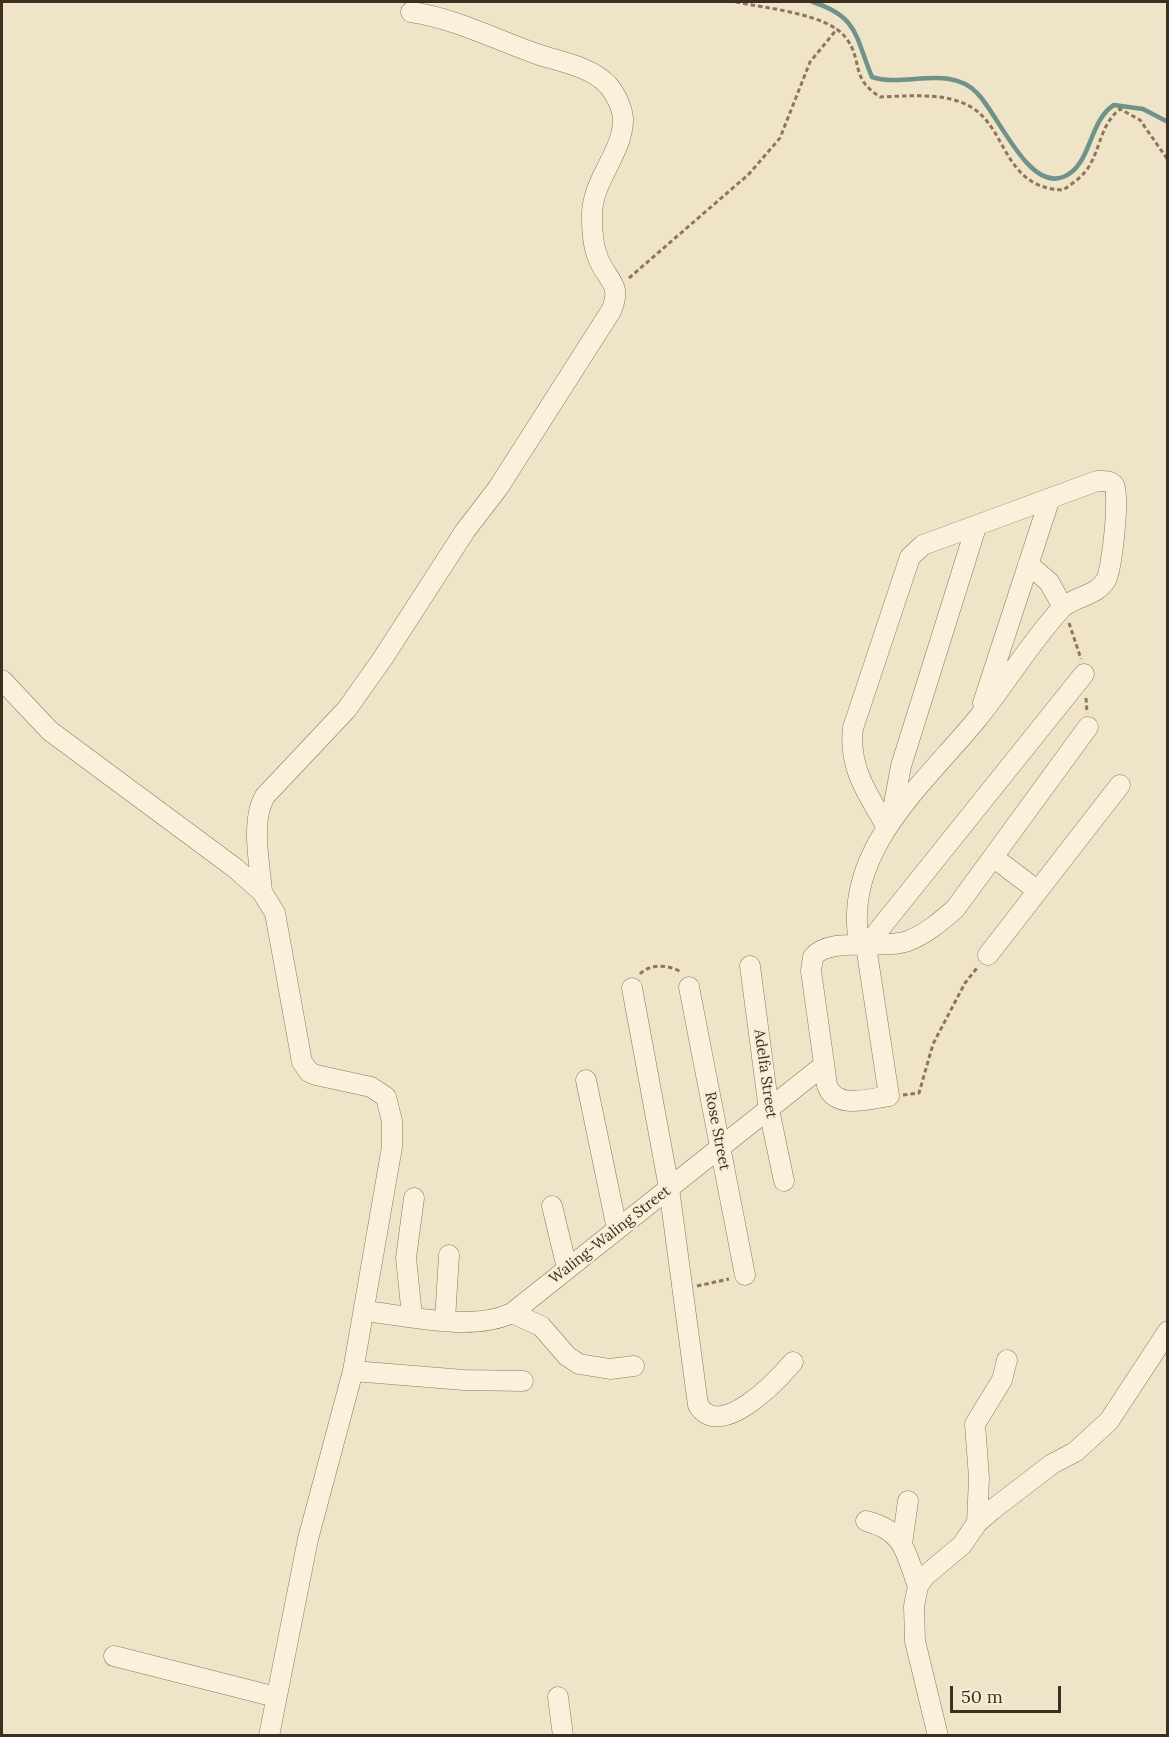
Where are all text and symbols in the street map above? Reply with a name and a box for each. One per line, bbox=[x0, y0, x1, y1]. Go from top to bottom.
street label: Adelfa Street bbox=[750, 1028, 780, 1120]
street label: Rose Street bbox=[701, 1090, 733, 1172]
street label: Waling-Waling Street bbox=[546, 1182, 674, 1288]
scale bar bbox=[953, 1674, 1064, 1712]
text: 50 m bbox=[961, 1685, 1003, 1708]

